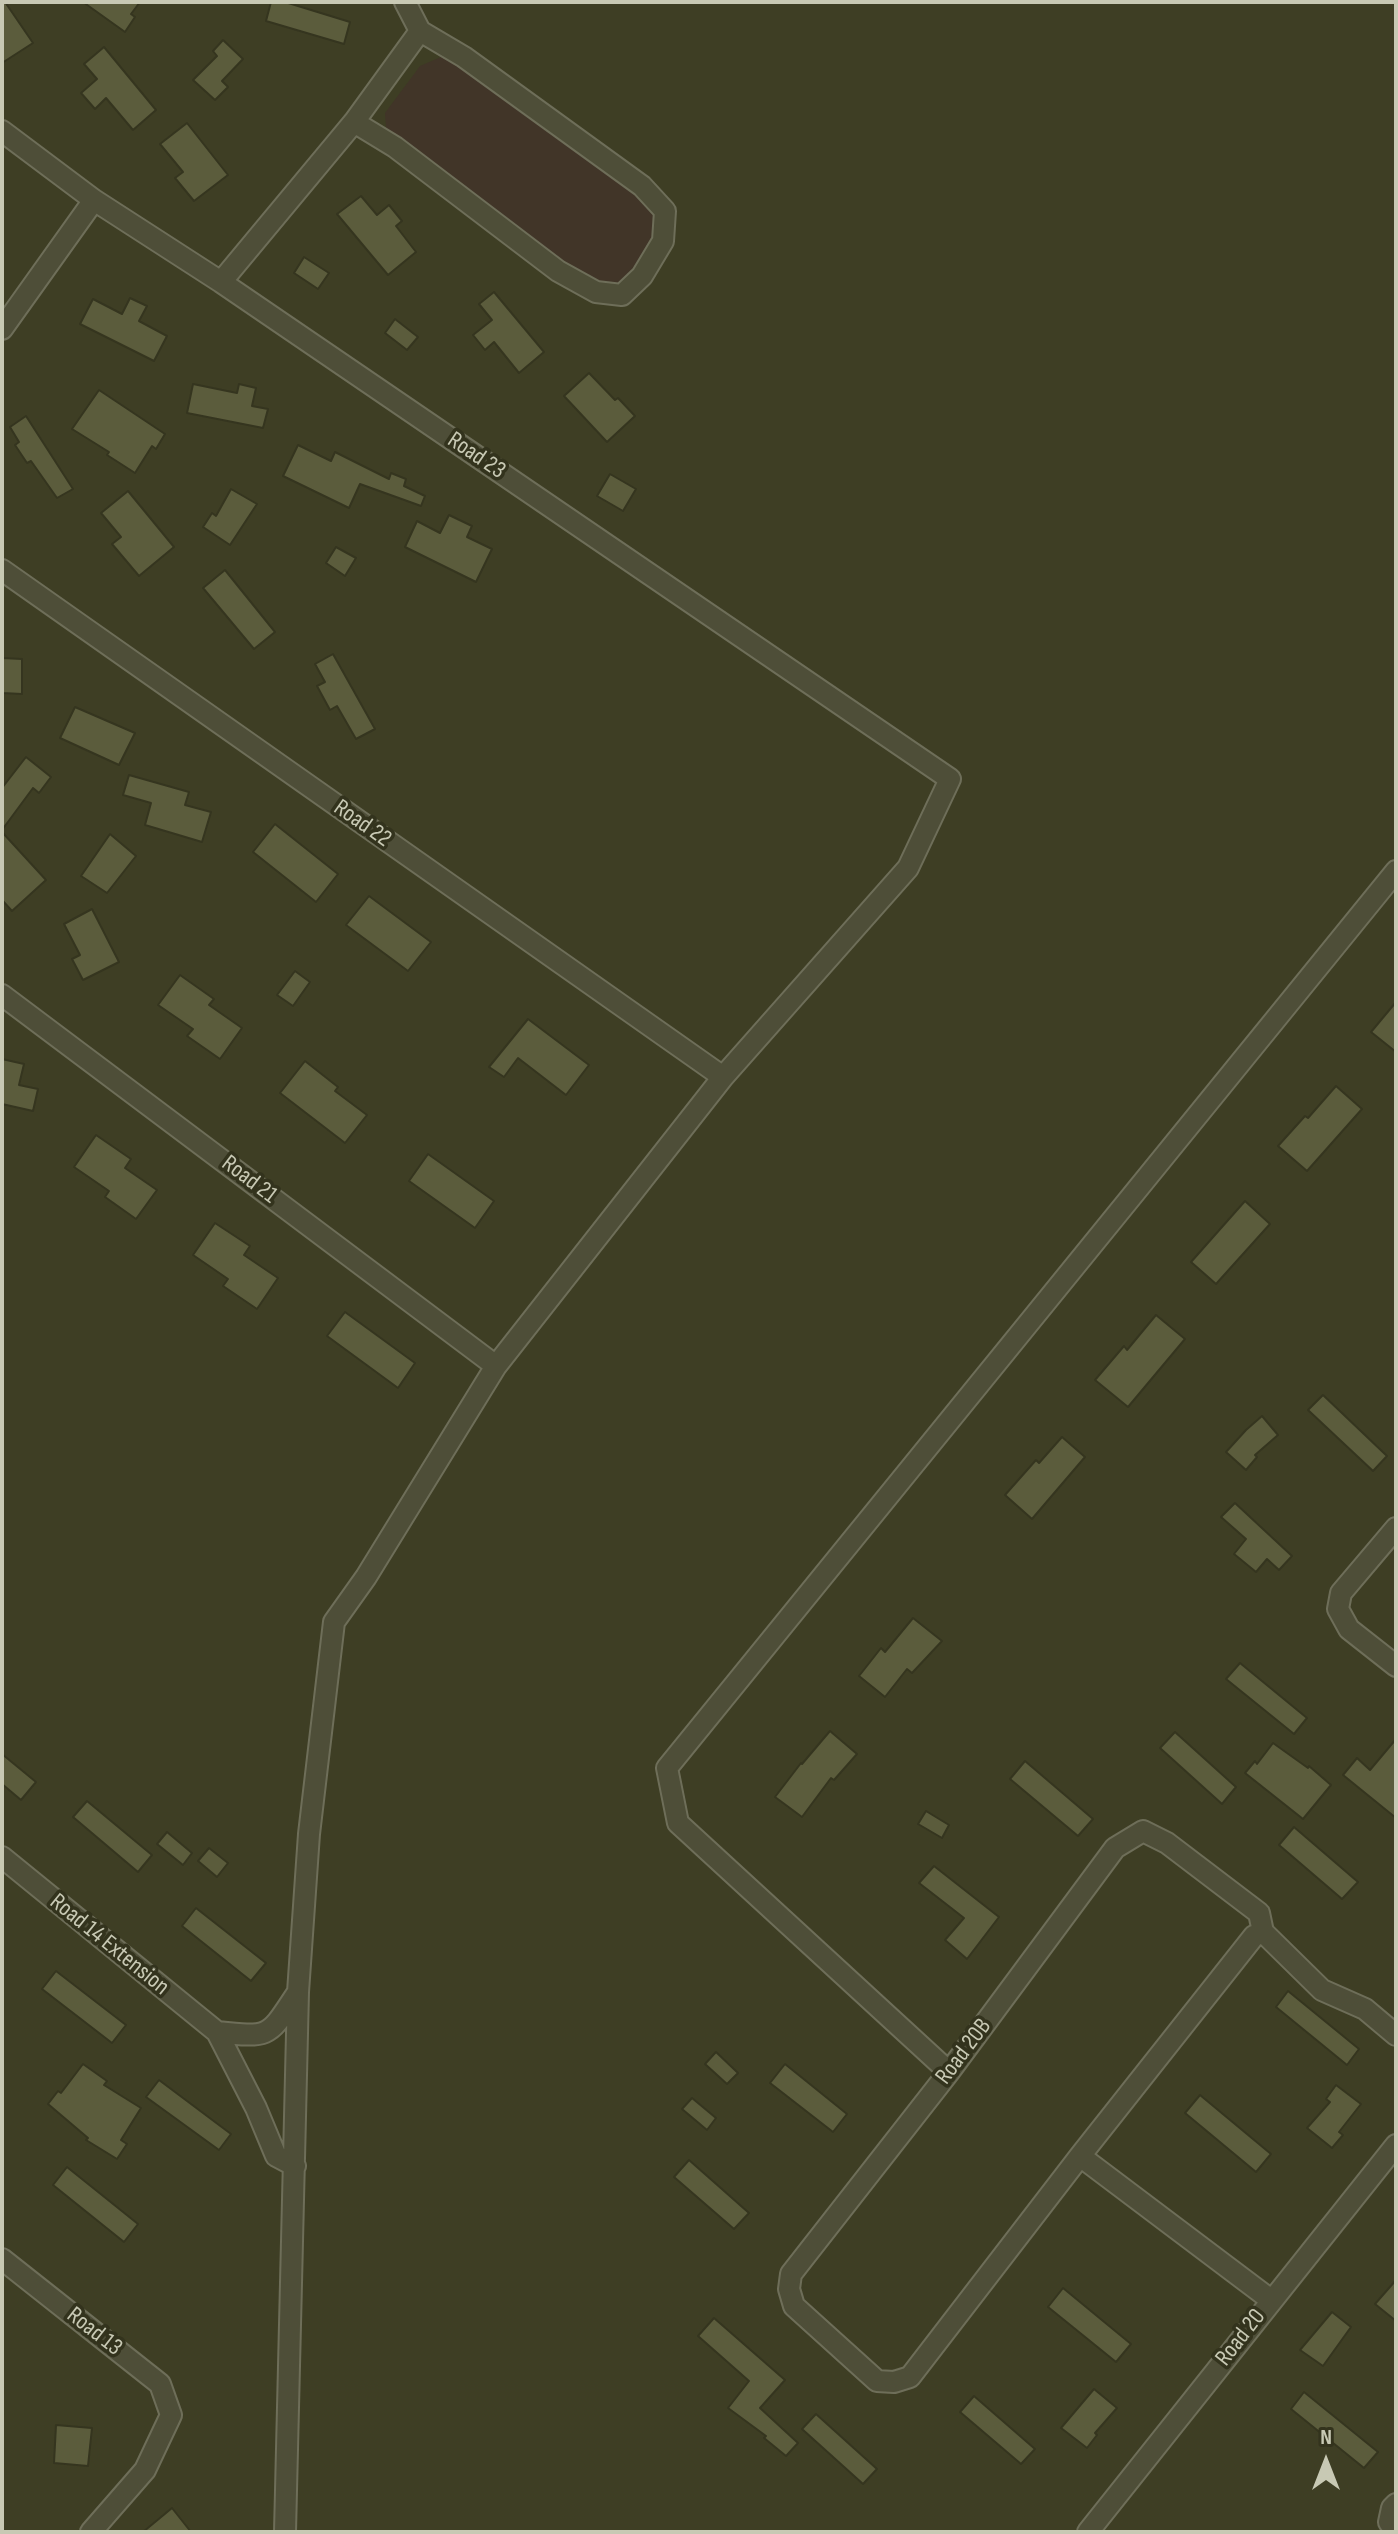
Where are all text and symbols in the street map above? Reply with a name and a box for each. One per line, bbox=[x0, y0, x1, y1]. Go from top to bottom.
street label: Road 23 bbox=[442, 426, 510, 486]
street label: Road 22 bbox=[328, 794, 396, 854]
street label: Road 21 bbox=[216, 1150, 282, 1210]
street label: Road 14 Extension bbox=[44, 1888, 174, 2002]
street label: Road 20B bbox=[930, 2013, 998, 2091]
street label: Road 13 bbox=[61, 2301, 127, 2363]
street label: Road 20 bbox=[1210, 2304, 1272, 2372]
north arrow bbox=[1286, 2422, 1366, 2502]
text: N bbox=[1320, 2424, 1332, 2451]

